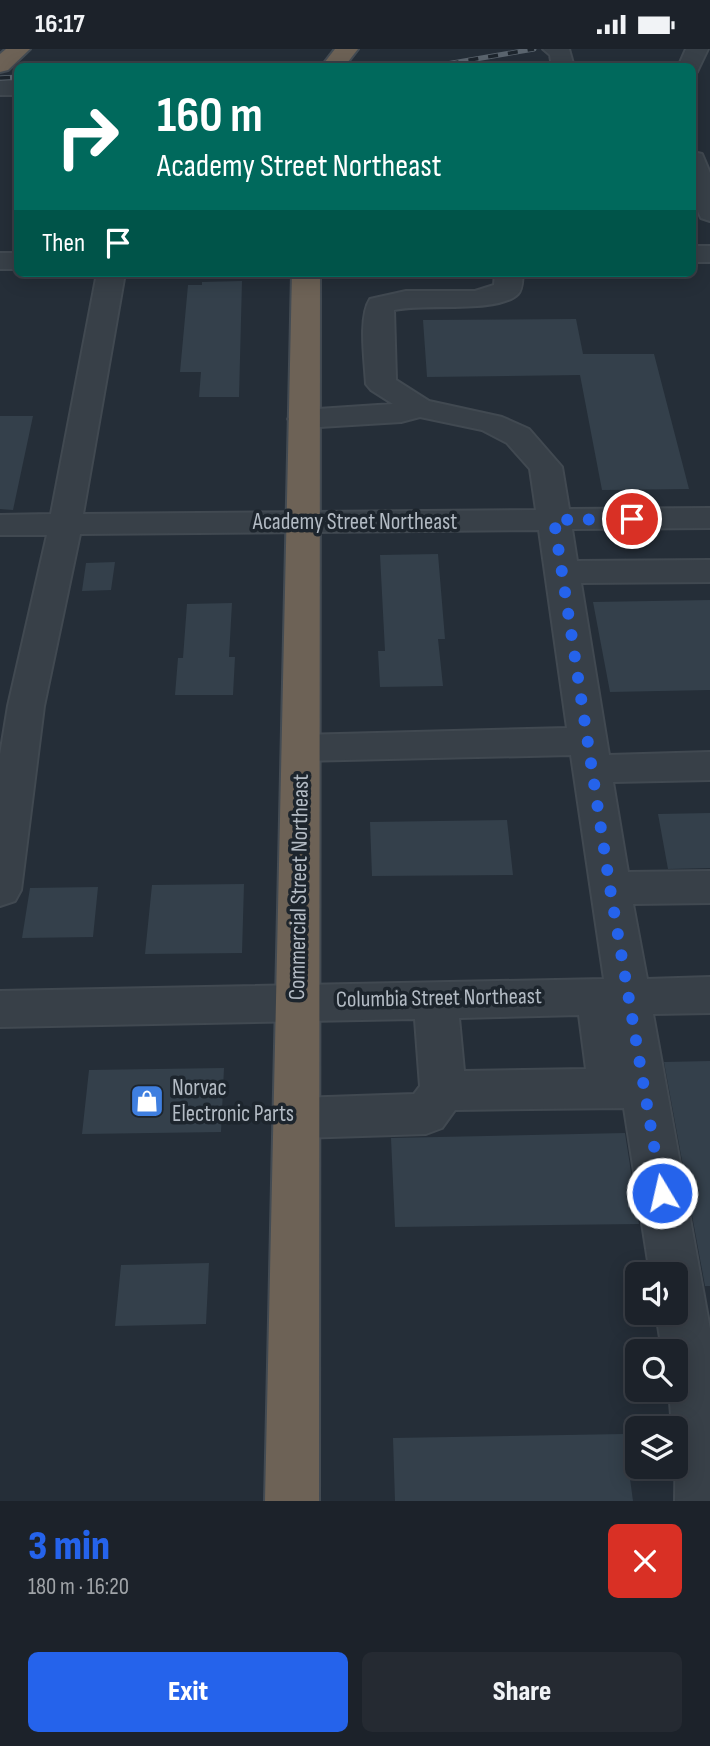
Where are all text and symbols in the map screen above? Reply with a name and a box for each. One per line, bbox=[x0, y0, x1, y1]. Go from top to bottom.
text: 16:17 bbox=[35, 9, 85, 40]
text: 160 m bbox=[157, 87, 263, 146]
icon: right bbox=[42, 91, 133, 182]
text: Academy Street Northeast bbox=[157, 147, 442, 186]
icon: arrive bbox=[99, 224, 137, 262]
text: Then bbox=[42, 228, 85, 259]
pin bbox=[602, 489, 662, 549]
icon: arrive bbox=[613, 500, 651, 538]
street label: Academy Street Northeast bbox=[252, 508, 457, 536]
street label: Commercial Street Northeast bbox=[283, 774, 315, 1000]
street label: Columbia Street Northeast bbox=[336, 982, 542, 1014]
place label: Norvac Electronic Parts bbox=[172, 1074, 294, 1128]
shop icon: Norvac Electronic Parts bbox=[128, 1082, 166, 1120]
position arrow bbox=[625, 1156, 699, 1230]
map controls bbox=[625, 1262, 688, 1479]
button: sound bbox=[625, 1262, 688, 1325]
button: search bbox=[625, 1339, 688, 1402]
button: layers bbox=[625, 1416, 688, 1479]
text: 3 min bbox=[28, 1521, 110, 1572]
button: close bbox=[608, 1524, 682, 1598]
text: 180 m · 16:20 bbox=[28, 1573, 129, 1601]
button: Exit bbox=[28, 1652, 348, 1732]
button: Share bbox=[362, 1652, 682, 1732]

